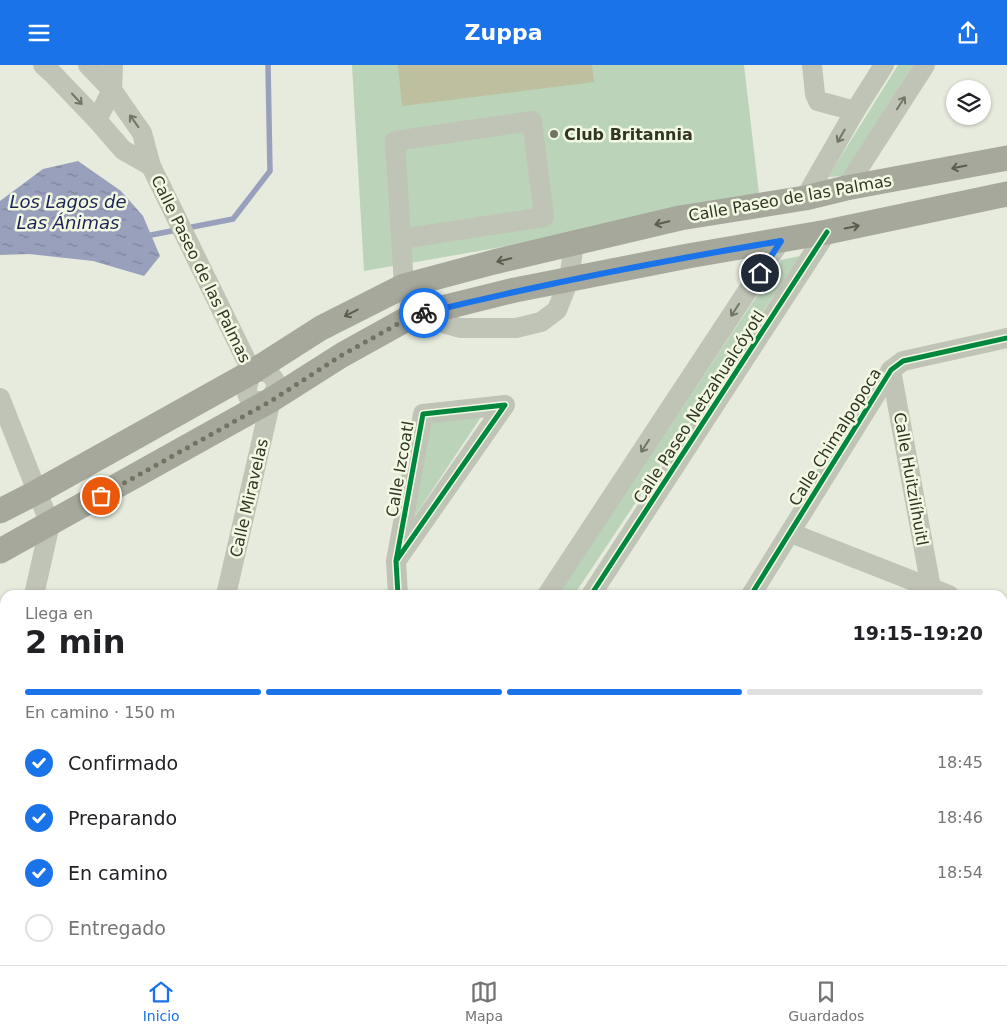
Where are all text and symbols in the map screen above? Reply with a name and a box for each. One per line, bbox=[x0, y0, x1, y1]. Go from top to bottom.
icon: menu bbox=[25, 19, 53, 47]
icon: share bbox=[954, 19, 982, 47]
text: Zuppa bbox=[465, 20, 542, 45]
map controls bbox=[946, 80, 991, 125]
button: layers bbox=[946, 80, 991, 125]
one-way arrow bbox=[71, 93, 83, 106]
one-way arrow bbox=[896, 96, 906, 110]
one-way arrow bbox=[129, 114, 139, 128]
place label: Club Britannia bbox=[564, 125, 693, 144]
marker: Club Britannia bbox=[548, 128, 560, 140]
one-way arrow bbox=[835, 129, 845, 143]
one-way arrow bbox=[951, 163, 967, 172]
street label: Calle Paseo de las Palmas bbox=[687, 171, 893, 225]
street label: Calle Paseo de las Palmas bbox=[147, 172, 255, 366]
water label: Los Lagos de Las Ánimas bbox=[9, 191, 127, 233]
one-way arrow bbox=[654, 219, 670, 228]
one-way arrow bbox=[844, 221, 860, 231]
pin bbox=[739, 252, 781, 294]
one-way arrow bbox=[496, 256, 512, 265]
icon: home bbox=[746, 259, 774, 287]
courier bbox=[399, 288, 449, 338]
icon: bike bbox=[410, 299, 438, 327]
one-way arrow bbox=[729, 303, 739, 317]
street label: Calle Paseo Netzahualcóyotl bbox=[629, 307, 769, 507]
one-way arrow bbox=[344, 309, 359, 318]
street label: Calle Chimalpopoca bbox=[785, 365, 885, 509]
street label: Calle Huitzilíhuitl bbox=[890, 411, 932, 547]
street label: Calle Izcoatl bbox=[382, 420, 418, 518]
street label: Calle Miravelas bbox=[226, 437, 272, 559]
one-way arrow bbox=[640, 439, 650, 453]
pin bbox=[80, 475, 122, 517]
icon: bag bbox=[87, 482, 115, 510]
text: Llega en bbox=[25, 604, 93, 623]
text: 19:15–19:20 bbox=[853, 622, 983, 644]
text: 2 min bbox=[25, 623, 126, 661]
text: En camino · 150 m bbox=[25, 703, 175, 722]
icon: check bbox=[25, 749, 53, 777]
text: Confirmado bbox=[68, 752, 178, 774]
text: 18:45 bbox=[937, 753, 983, 772]
icon: check bbox=[25, 804, 53, 832]
text: Preparando bbox=[68, 807, 177, 829]
text: 18:46 bbox=[937, 808, 983, 827]
icon: check bbox=[25, 859, 53, 887]
text: En camino bbox=[68, 862, 168, 884]
text: 18:54 bbox=[937, 863, 983, 882]
text: Entregado bbox=[68, 917, 166, 939]
tab: Inicio bbox=[143, 978, 180, 1024]
tab: Mapa bbox=[465, 978, 503, 1024]
tab: Guardados bbox=[788, 978, 864, 1024]

